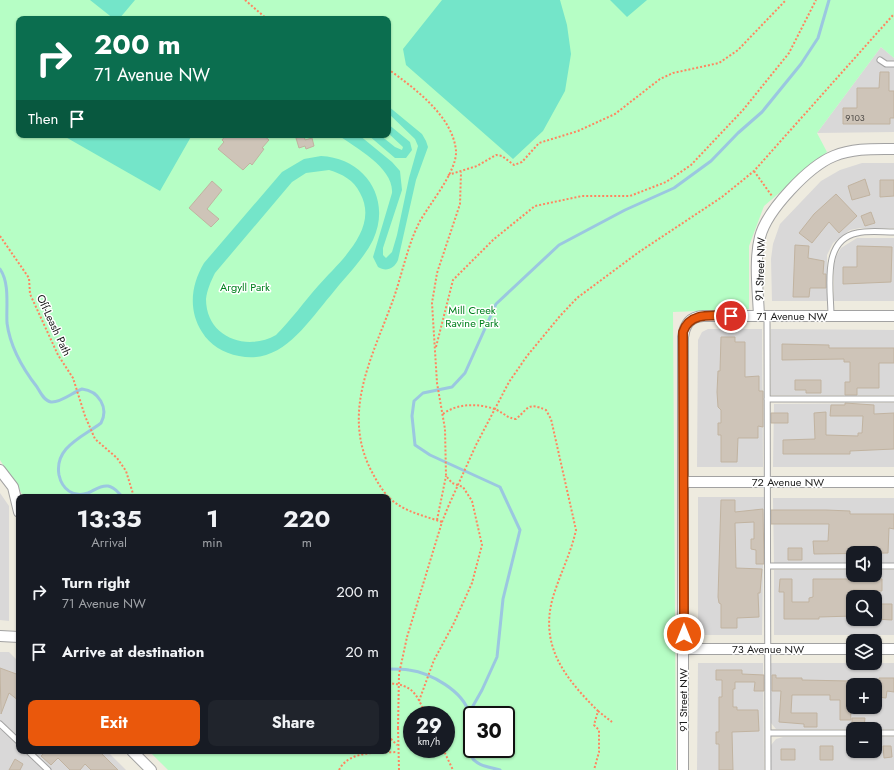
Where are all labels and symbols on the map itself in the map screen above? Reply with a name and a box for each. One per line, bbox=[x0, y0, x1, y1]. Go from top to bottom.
house number: 9103 bbox=[845, 111, 865, 124]
street label: 91 Street NW bbox=[751, 237, 769, 301]
park label: Argyll Park bbox=[220, 279, 270, 295]
street label: Off-Leash Path bbox=[33, 292, 75, 358]
pin bbox=[714, 299, 748, 333]
park label: Mill Creek Ravine Park bbox=[445, 302, 499, 331]
street label: 71 Avenue NW bbox=[756, 308, 828, 324]
street label: 72 Avenue NW bbox=[752, 474, 824, 490]
position arrow bbox=[663, 613, 705, 655]
street label: 73 Avenue NW bbox=[732, 641, 804, 657]
street label: 91 Street NW bbox=[675, 668, 691, 732]
speed limit sign: 30 bbox=[463, 706, 515, 758]

